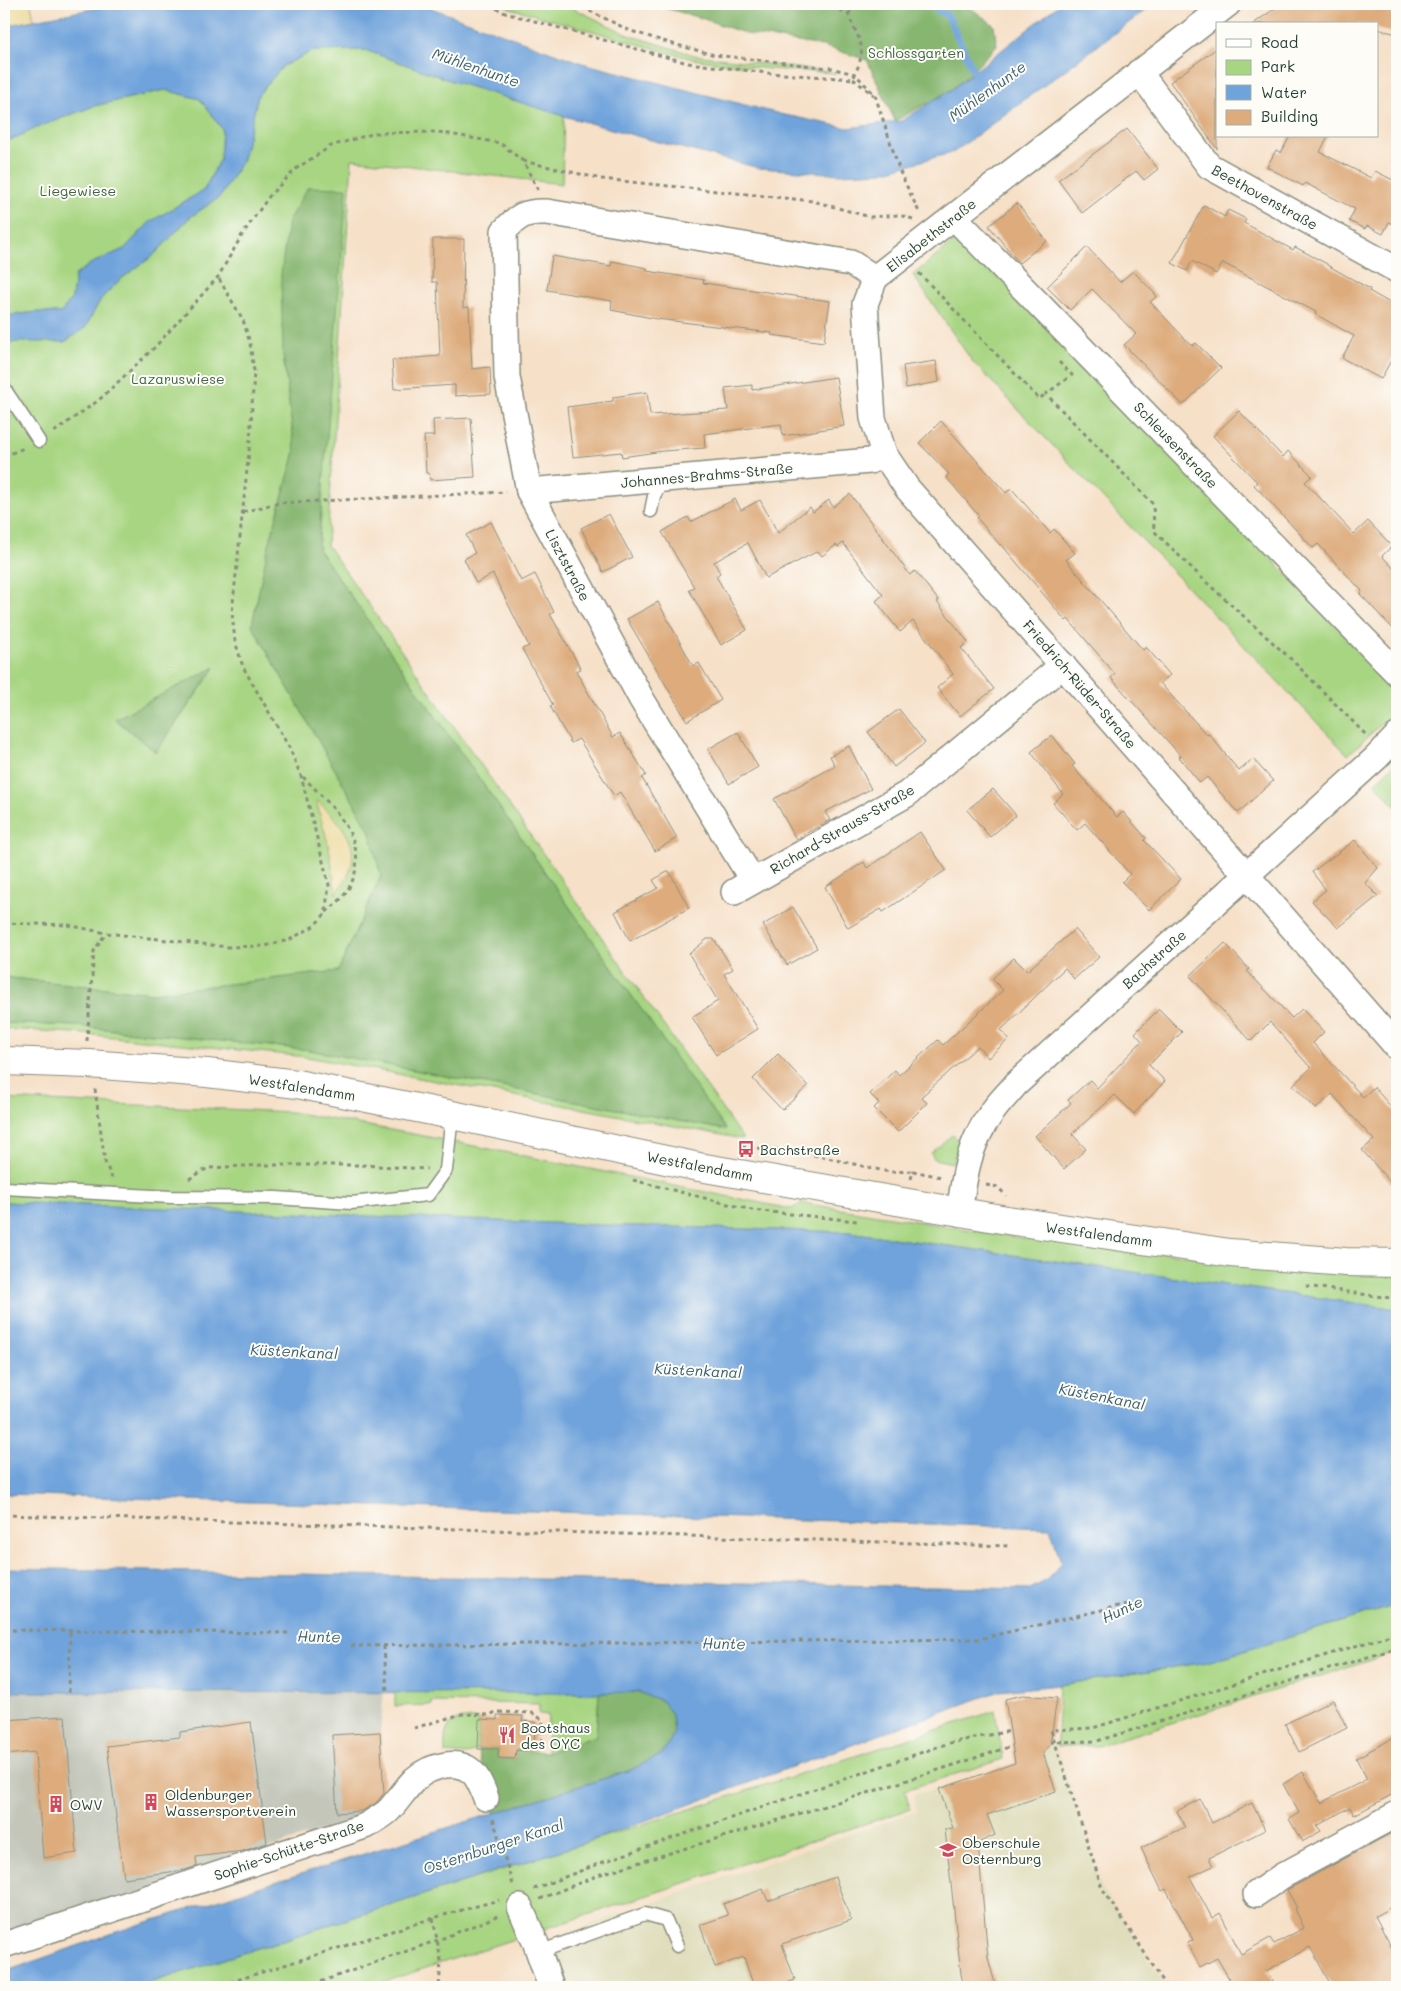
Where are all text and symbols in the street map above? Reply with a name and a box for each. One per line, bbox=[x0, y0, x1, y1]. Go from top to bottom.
legend bbox=[1216, 22, 1378, 138]
text: Road bbox=[1261, 32, 1298, 52]
water label: Mühlenhunte bbox=[430, 43, 522, 91]
park label: Schlossgarten bbox=[868, 43, 964, 62]
water label: Mühlenhunte bbox=[944, 56, 1030, 126]
text: Park bbox=[1261, 56, 1295, 76]
text: Water bbox=[1261, 82, 1307, 102]
text: Building bbox=[1261, 106, 1318, 126]
street label: Beethovenstraße bbox=[1209, 160, 1321, 234]
park label: Liegewiese bbox=[40, 181, 116, 200]
street label: Elisabethstraße bbox=[882, 194, 980, 276]
park label: Lazaruswiese bbox=[131, 369, 225, 388]
street label: Schleusenstraße bbox=[1130, 398, 1222, 492]
street label: Johannes-Brahms-Straße bbox=[620, 458, 794, 492]
street label: Lisztstraße bbox=[541, 526, 595, 604]
street label: Friedrich-Rüder-Straße bbox=[1019, 616, 1141, 752]
street label: Richard-Strauss-Straße bbox=[766, 780, 918, 878]
street label: Bachstraße bbox=[1118, 925, 1190, 993]
street label: Westfalendamm bbox=[247, 1069, 357, 1105]
bus stop icon: Bachstraße bbox=[736, 1139, 756, 1159]
place label: Bachstraße bbox=[760, 1140, 840, 1159]
street label: Westfalendamm bbox=[645, 1146, 755, 1186]
street label: Westfalendamm bbox=[1044, 1217, 1154, 1251]
water label: Küstenkanal bbox=[250, 1339, 338, 1363]
water label: Küstenkanal bbox=[654, 1358, 742, 1382]
water label: Küstenkanal bbox=[1057, 1378, 1147, 1414]
water label: Hunte bbox=[1098, 1591, 1146, 1627]
water label: Hunte bbox=[297, 1626, 341, 1646]
water label: Hunte bbox=[702, 1633, 746, 1653]
place label: Bootshaus des OYC bbox=[521, 1718, 590, 1753]
restaurant icon: Bootshaus des OYC bbox=[497, 1725, 517, 1745]
place label: Oldenburger Wassersportverein bbox=[165, 1785, 296, 1820]
building icon: Oldenburger Wassersportverein bbox=[141, 1792, 161, 1812]
building icon: OWV bbox=[46, 1794, 66, 1814]
place label: OWV bbox=[70, 1795, 102, 1814]
water label: Osternburger Kanal bbox=[420, 1814, 566, 1878]
street label: Sophie-Schütte-Straße bbox=[211, 1815, 367, 1885]
place label: Oberschule Osternburg bbox=[962, 1833, 1041, 1868]
school or university icon: Oberschule Osternburg bbox=[938, 1840, 958, 1860]

